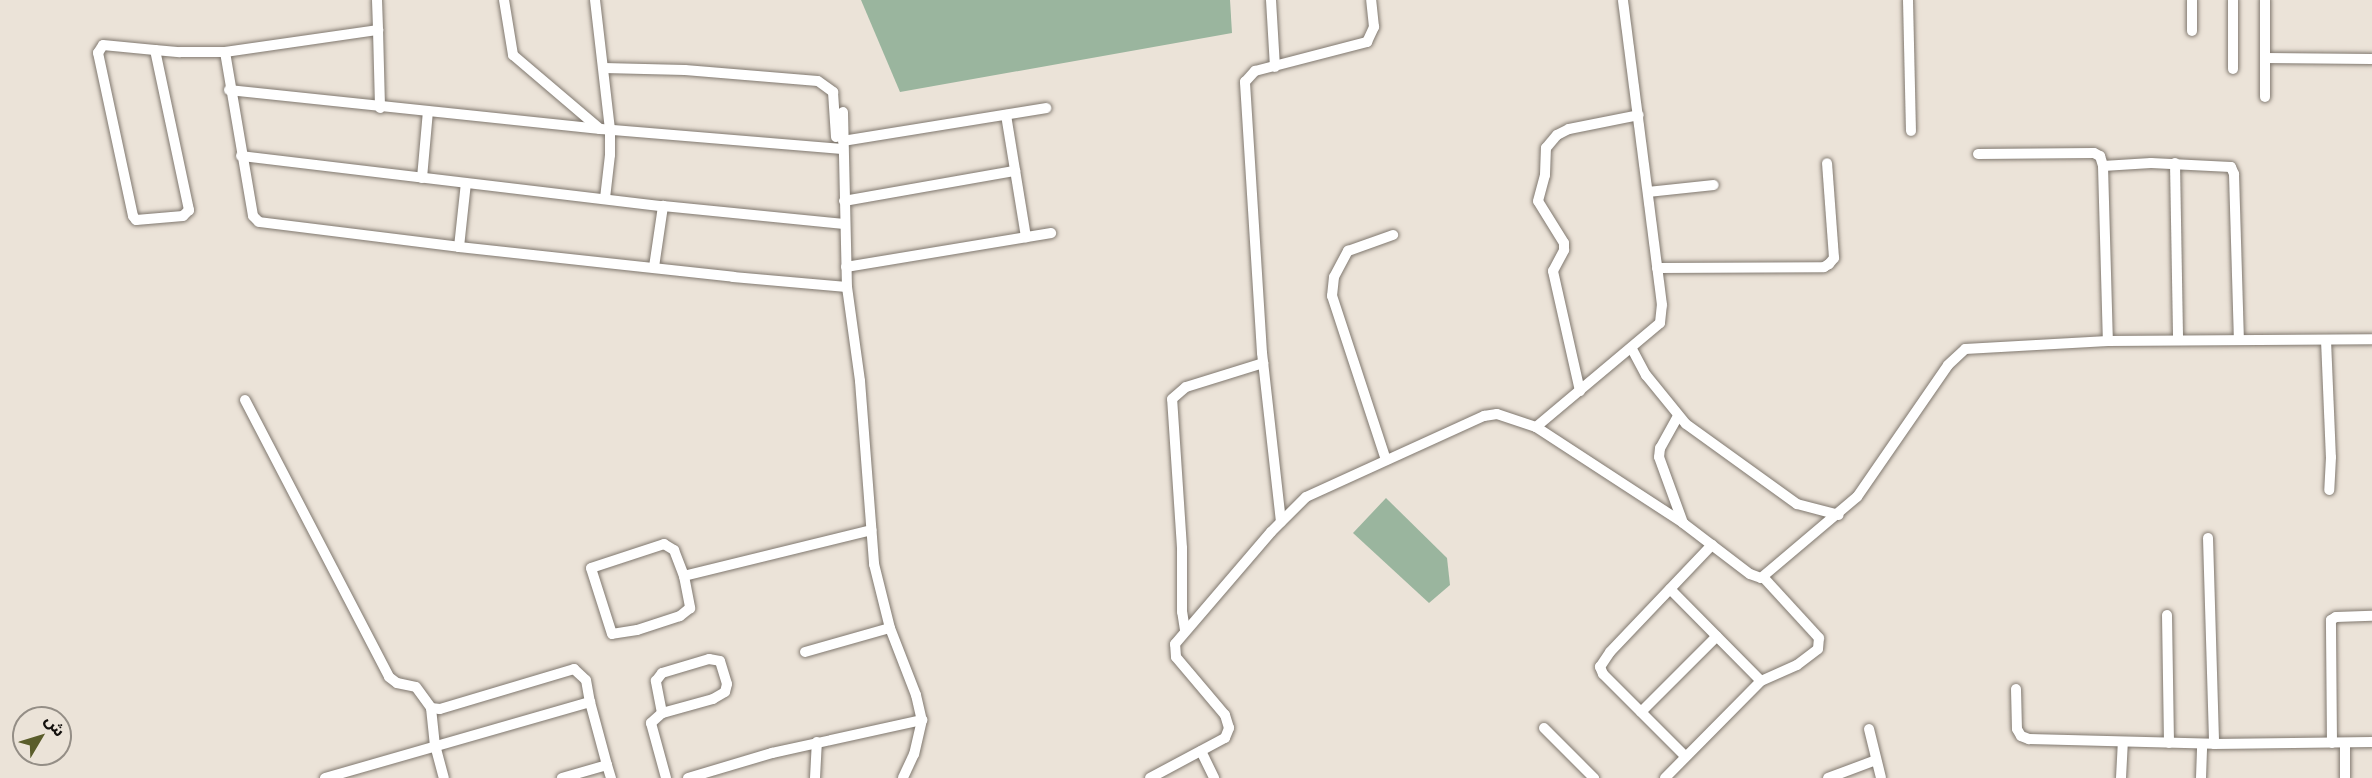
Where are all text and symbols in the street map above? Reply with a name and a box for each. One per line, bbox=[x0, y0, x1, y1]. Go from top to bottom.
north arrow bbox=[12, 706, 72, 766]
text: ش bbox=[41, 711, 69, 740]

